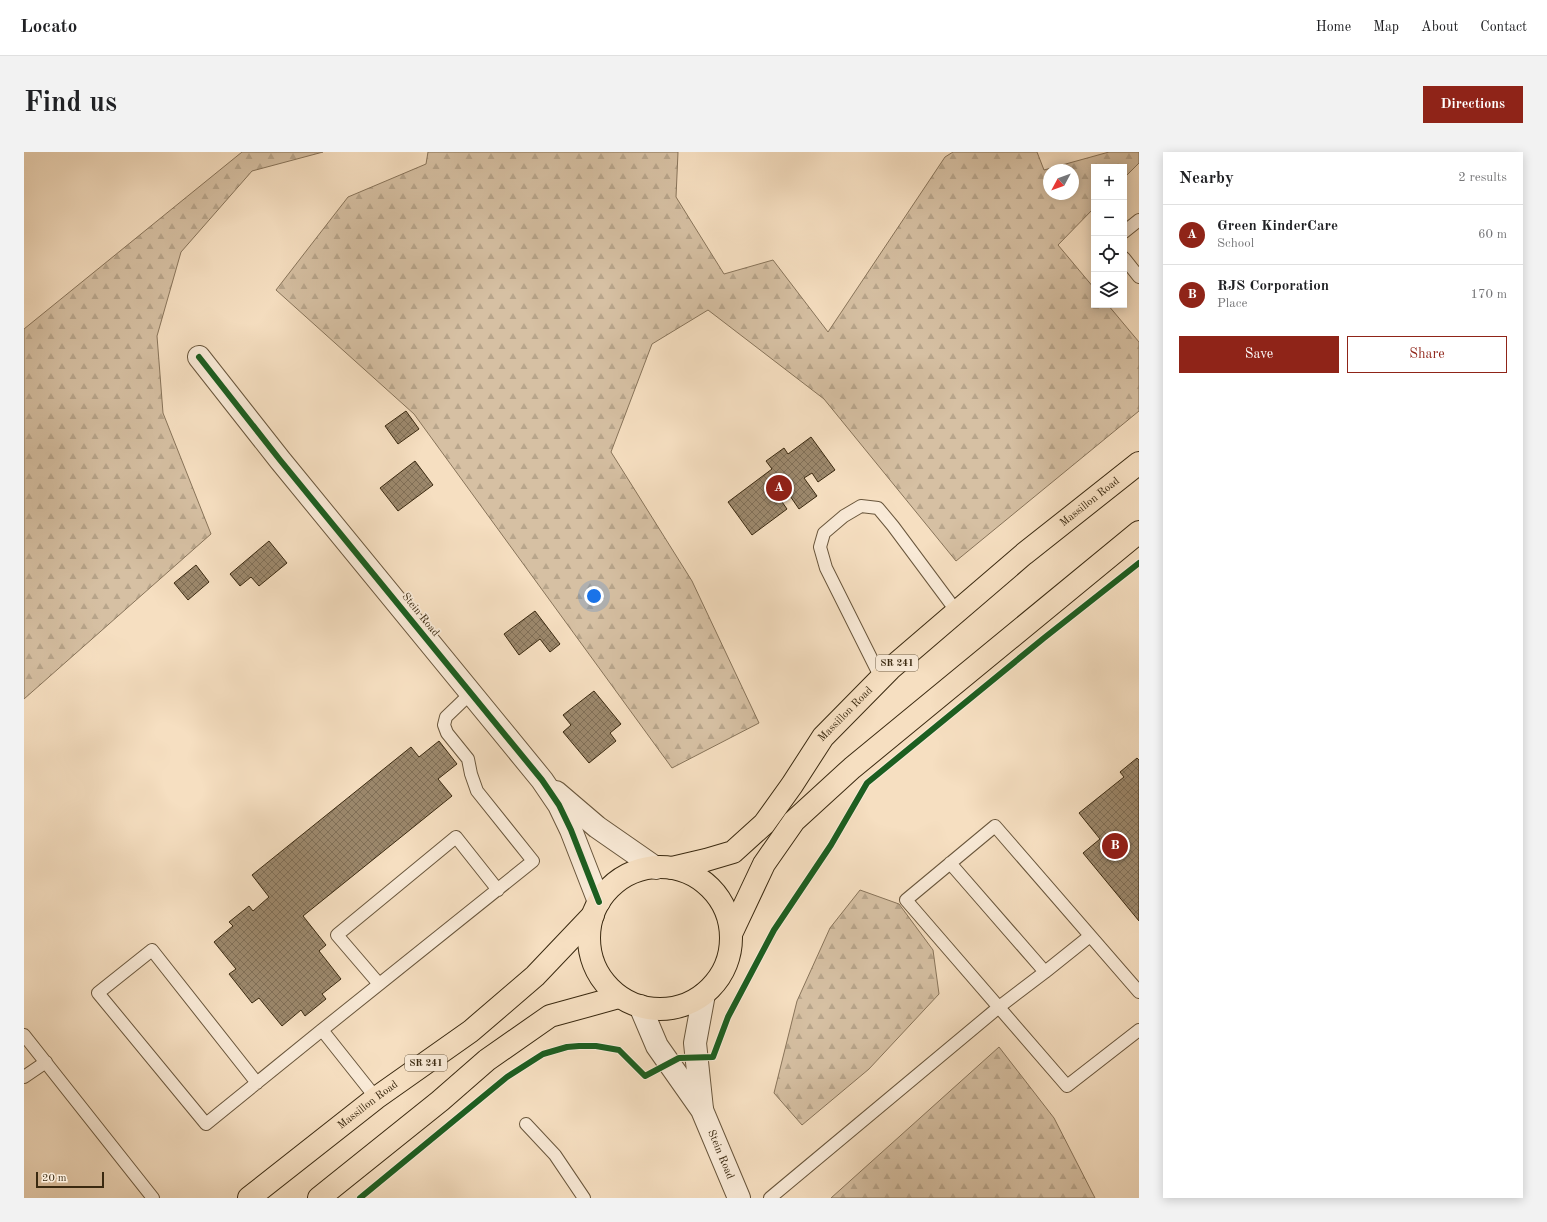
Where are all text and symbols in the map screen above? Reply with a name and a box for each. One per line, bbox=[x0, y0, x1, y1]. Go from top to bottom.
text: Locato bbox=[20, 18, 77, 37]
text: Home bbox=[1316, 20, 1351, 34]
text: Map bbox=[1373, 20, 1399, 34]
text: About bbox=[1421, 20, 1458, 34]
text: Contact bbox=[1480, 20, 1527, 34]
button: Directions bbox=[1423, 86, 1523, 123]
text: Find us bbox=[24, 90, 117, 118]
north arrow bbox=[1043, 164, 1079, 200]
map controls bbox=[1091, 164, 1127, 308]
button: + bbox=[1091, 164, 1127, 200]
text: Nearby bbox=[1179, 170, 1234, 187]
text: 2 results bbox=[1458, 171, 1507, 184]
button: − bbox=[1091, 200, 1127, 236]
text: Green KinderCare bbox=[1217, 219, 1338, 234]
text: A bbox=[1187, 228, 1197, 241]
text: 60 m bbox=[1478, 228, 1507, 241]
button: locate bbox=[1091, 236, 1127, 272]
text: School bbox=[1217, 237, 1254, 250]
button: layers bbox=[1091, 272, 1127, 308]
text: RJS Corporation bbox=[1217, 279, 1329, 294]
text: B bbox=[1187, 288, 1197, 301]
text: 170 m bbox=[1470, 288, 1507, 301]
text: Place bbox=[1217, 297, 1247, 310]
button: Save bbox=[1179, 336, 1339, 373]
button: Share bbox=[1347, 336, 1507, 373]
pin: A bbox=[766, 473, 792, 503]
street label: Massillon Road bbox=[1058, 475, 1122, 529]
your location bbox=[584, 586, 604, 606]
street label: Stein Road bbox=[399, 591, 441, 639]
road number: SR 241 bbox=[876, 655, 918, 671]
street label: Massillon Road bbox=[816, 684, 875, 744]
pin: B bbox=[1102, 831, 1128, 861]
road number: SR 241 bbox=[405, 1055, 447, 1071]
street label: Massillon Road bbox=[336, 1079, 400, 1131]
street label: Stein Road bbox=[706, 1128, 736, 1181]
scale bar bbox=[36, 1170, 104, 1189]
text: 20 m bbox=[42, 1173, 67, 1184]

